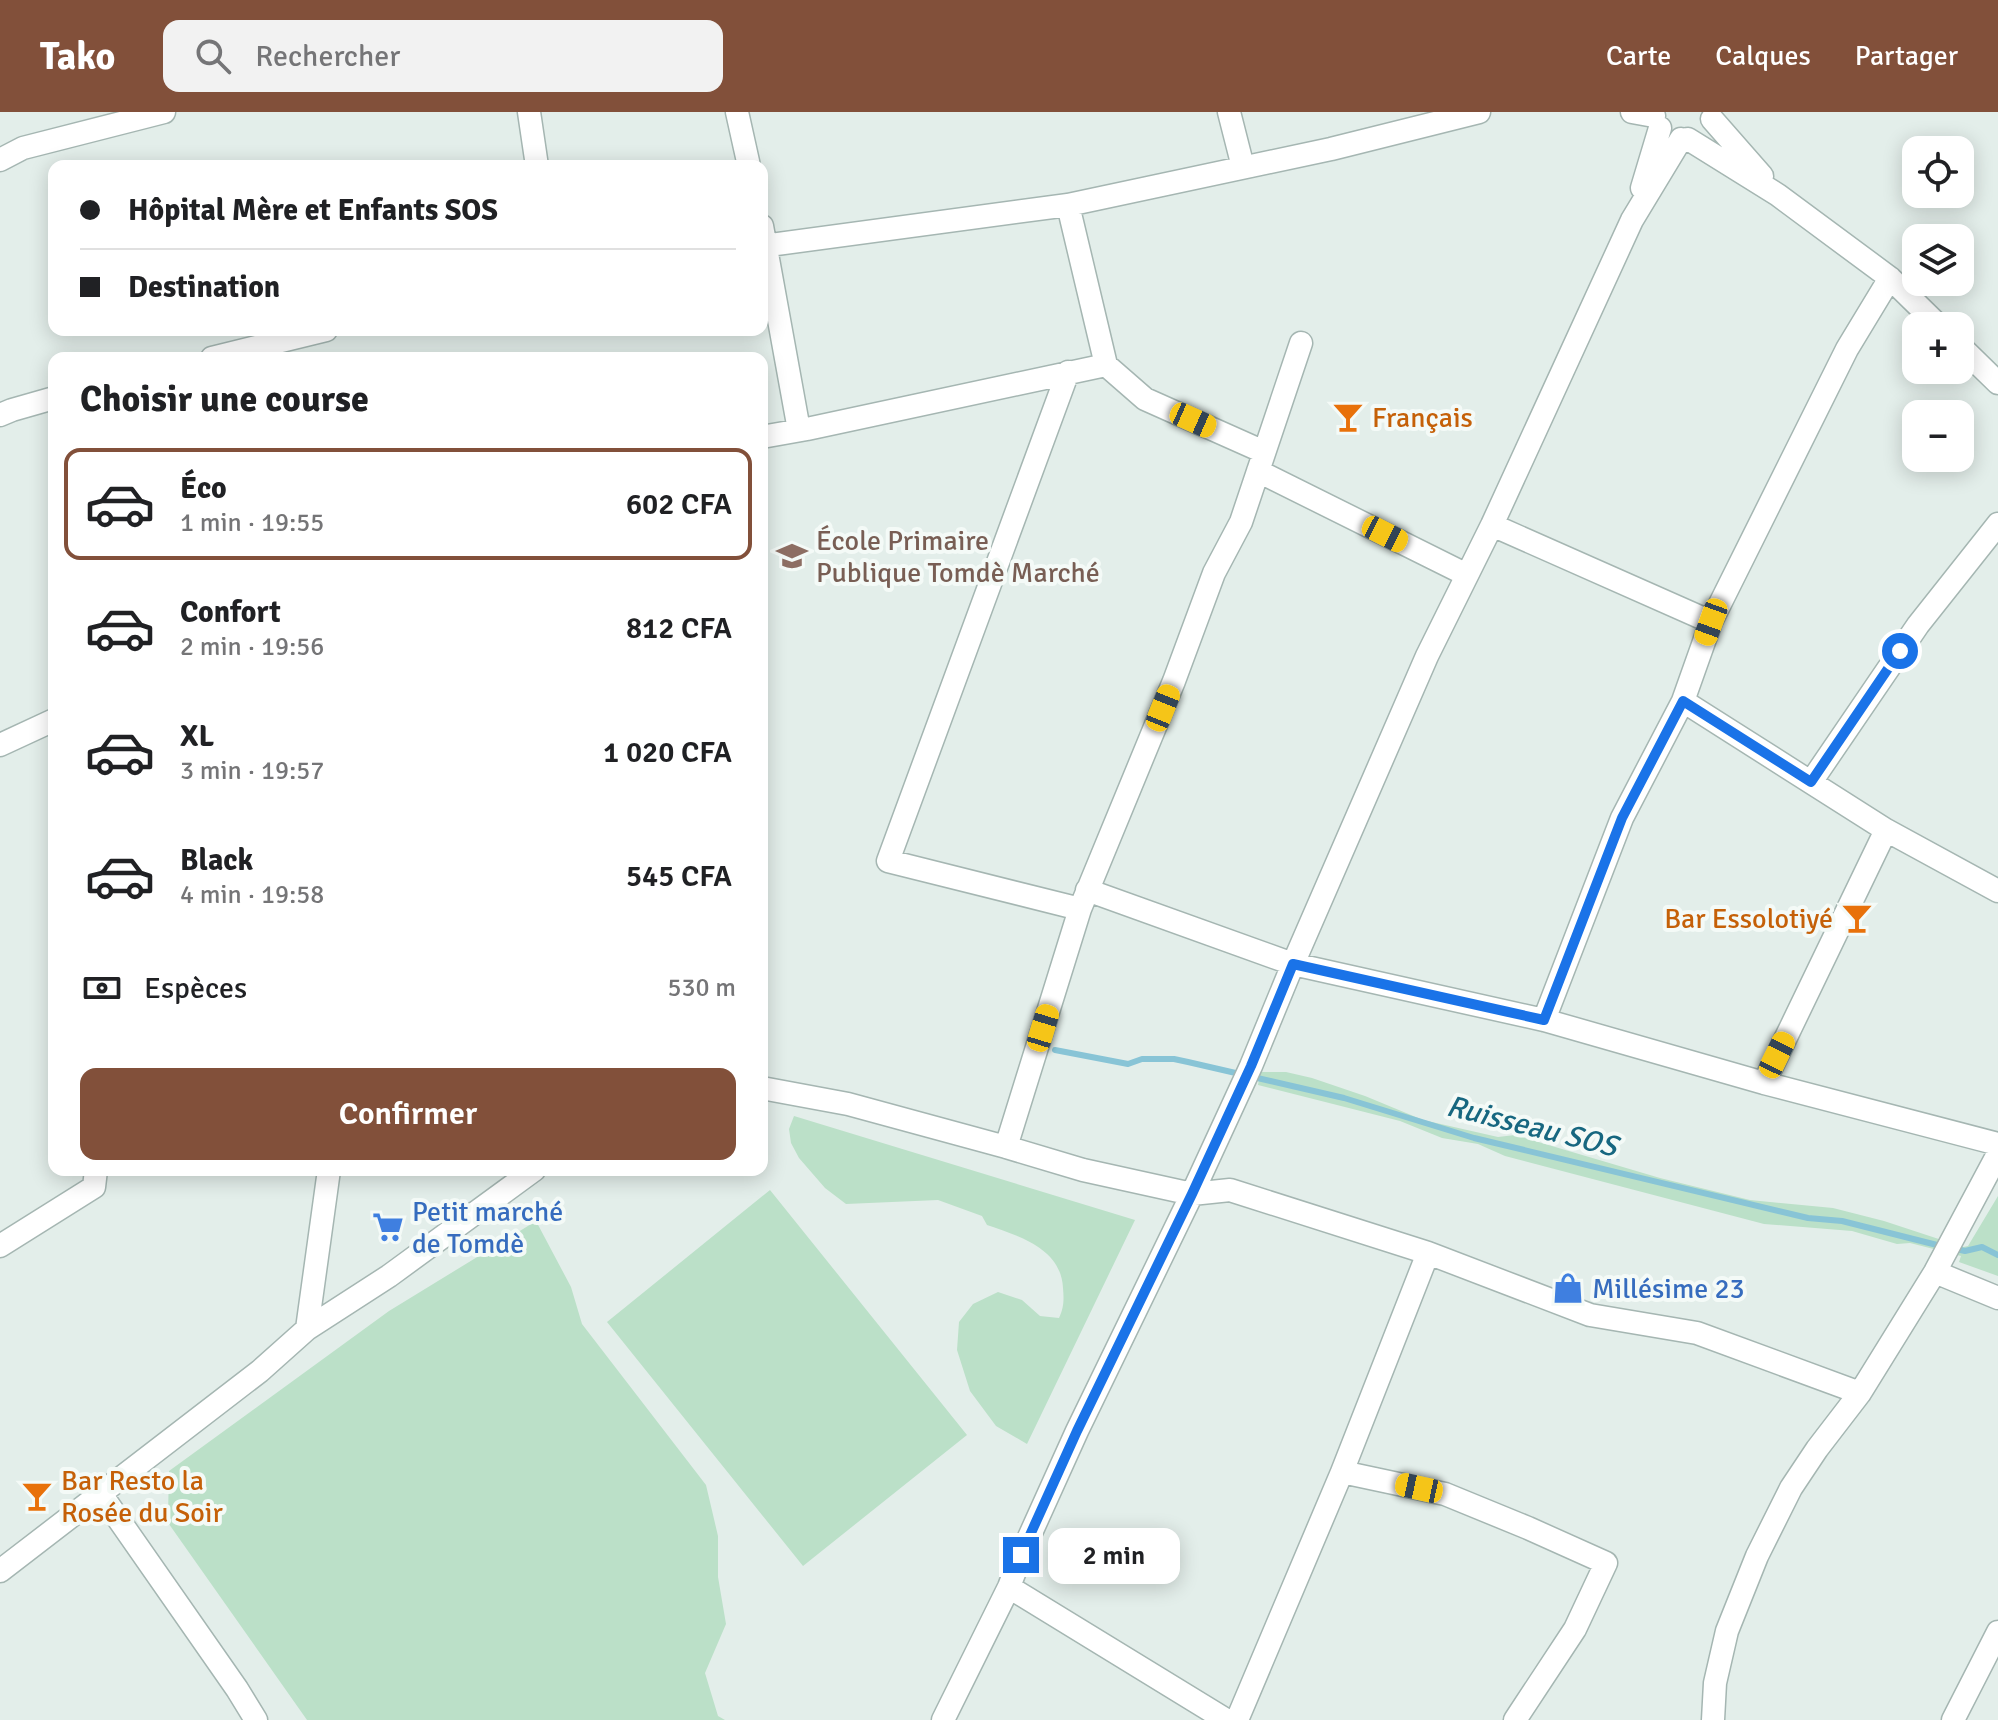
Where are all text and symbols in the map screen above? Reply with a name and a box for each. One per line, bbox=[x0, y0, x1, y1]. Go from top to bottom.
search box bbox=[163, 20, 723, 92]
text: Tako bbox=[40, 33, 115, 80]
icon: search bbox=[191, 34, 235, 78]
text: Rechercher bbox=[255, 38, 400, 75]
text: Carte bbox=[1606, 39, 1671, 73]
text: Calques bbox=[1715, 39, 1811, 73]
text: Partager bbox=[1855, 39, 1958, 73]
map controls bbox=[1902, 136, 1974, 472]
button: locate bbox=[1902, 136, 1974, 208]
text: Hôpital Mère et Enfants SOS bbox=[128, 192, 498, 229]
button: layers bbox=[1902, 224, 1974, 296]
text: Destination bbox=[128, 269, 280, 306]
button: + bbox=[1902, 312, 1974, 384]
text: Choisir une course bbox=[80, 377, 369, 422]
car bbox=[1166, 399, 1220, 441]
bar icon: Français bbox=[1331, 400, 1365, 434]
button: − bbox=[1902, 400, 1974, 472]
place label: Français bbox=[1372, 401, 1473, 435]
icon: car bbox=[84, 468, 156, 540]
text: Éco bbox=[180, 470, 227, 507]
text: 602 CFA bbox=[626, 486, 732, 523]
text: 1 min · 19:55 bbox=[180, 507, 324, 539]
car bbox=[1358, 512, 1412, 556]
place label: École Primaire Publique Tomdè Marché bbox=[816, 524, 1100, 590]
school or university icon: École Primaire Publique Tomdè Marché bbox=[775, 539, 809, 573]
icon: car bbox=[84, 592, 156, 664]
text: Confort bbox=[180, 594, 281, 631]
car bbox=[1692, 595, 1730, 649]
text: 812 CFA bbox=[626, 610, 732, 647]
text: 2 min · 19:56 bbox=[180, 631, 324, 663]
route start bbox=[1882, 633, 1918, 669]
car bbox=[1143, 681, 1183, 735]
icon: car bbox=[84, 716, 156, 788]
text: XL bbox=[180, 718, 214, 755]
text: 1 020 CFA bbox=[603, 734, 732, 771]
text: 3 min · 19:57 bbox=[180, 755, 324, 787]
icon: car bbox=[84, 840, 156, 912]
text: Black bbox=[180, 842, 253, 879]
text: 545 CFA bbox=[626, 858, 732, 895]
text: 4 min · 19:58 bbox=[180, 879, 324, 911]
bar icon: Bar Essolotiyé bbox=[1840, 901, 1874, 935]
place label: Bar Essolotiyé bbox=[1664, 902, 1833, 936]
icon: cash bbox=[80, 966, 124, 1010]
text: Espèces bbox=[144, 970, 247, 1007]
text: 530 m bbox=[667, 972, 736, 1004]
car bbox=[1025, 1002, 1061, 1054]
car bbox=[1756, 1028, 1798, 1082]
button: Confirmer bbox=[80, 1068, 736, 1160]
water label: Ruisseau SOS bbox=[1443, 1087, 1624, 1166]
place label: Petit marché de Tomdè bbox=[412, 1195, 563, 1261]
supermarket icon: Petit marché de Tomdè bbox=[371, 1210, 405, 1244]
shop icon: Millésime 23 bbox=[1551, 1271, 1585, 1305]
place label: Millésime 23 bbox=[1592, 1272, 1745, 1306]
place label: Bar Resto la Rosée du Soir bbox=[61, 1464, 223, 1530]
car bbox=[1393, 1471, 1445, 1505]
bar icon: Bar Resto la Rosée du Soir bbox=[20, 1479, 54, 1513]
callout: 2 min bbox=[1049, 1527, 1181, 1583]
route end bbox=[1003, 1537, 1039, 1573]
text: 2 min bbox=[1083, 1540, 1145, 1572]

